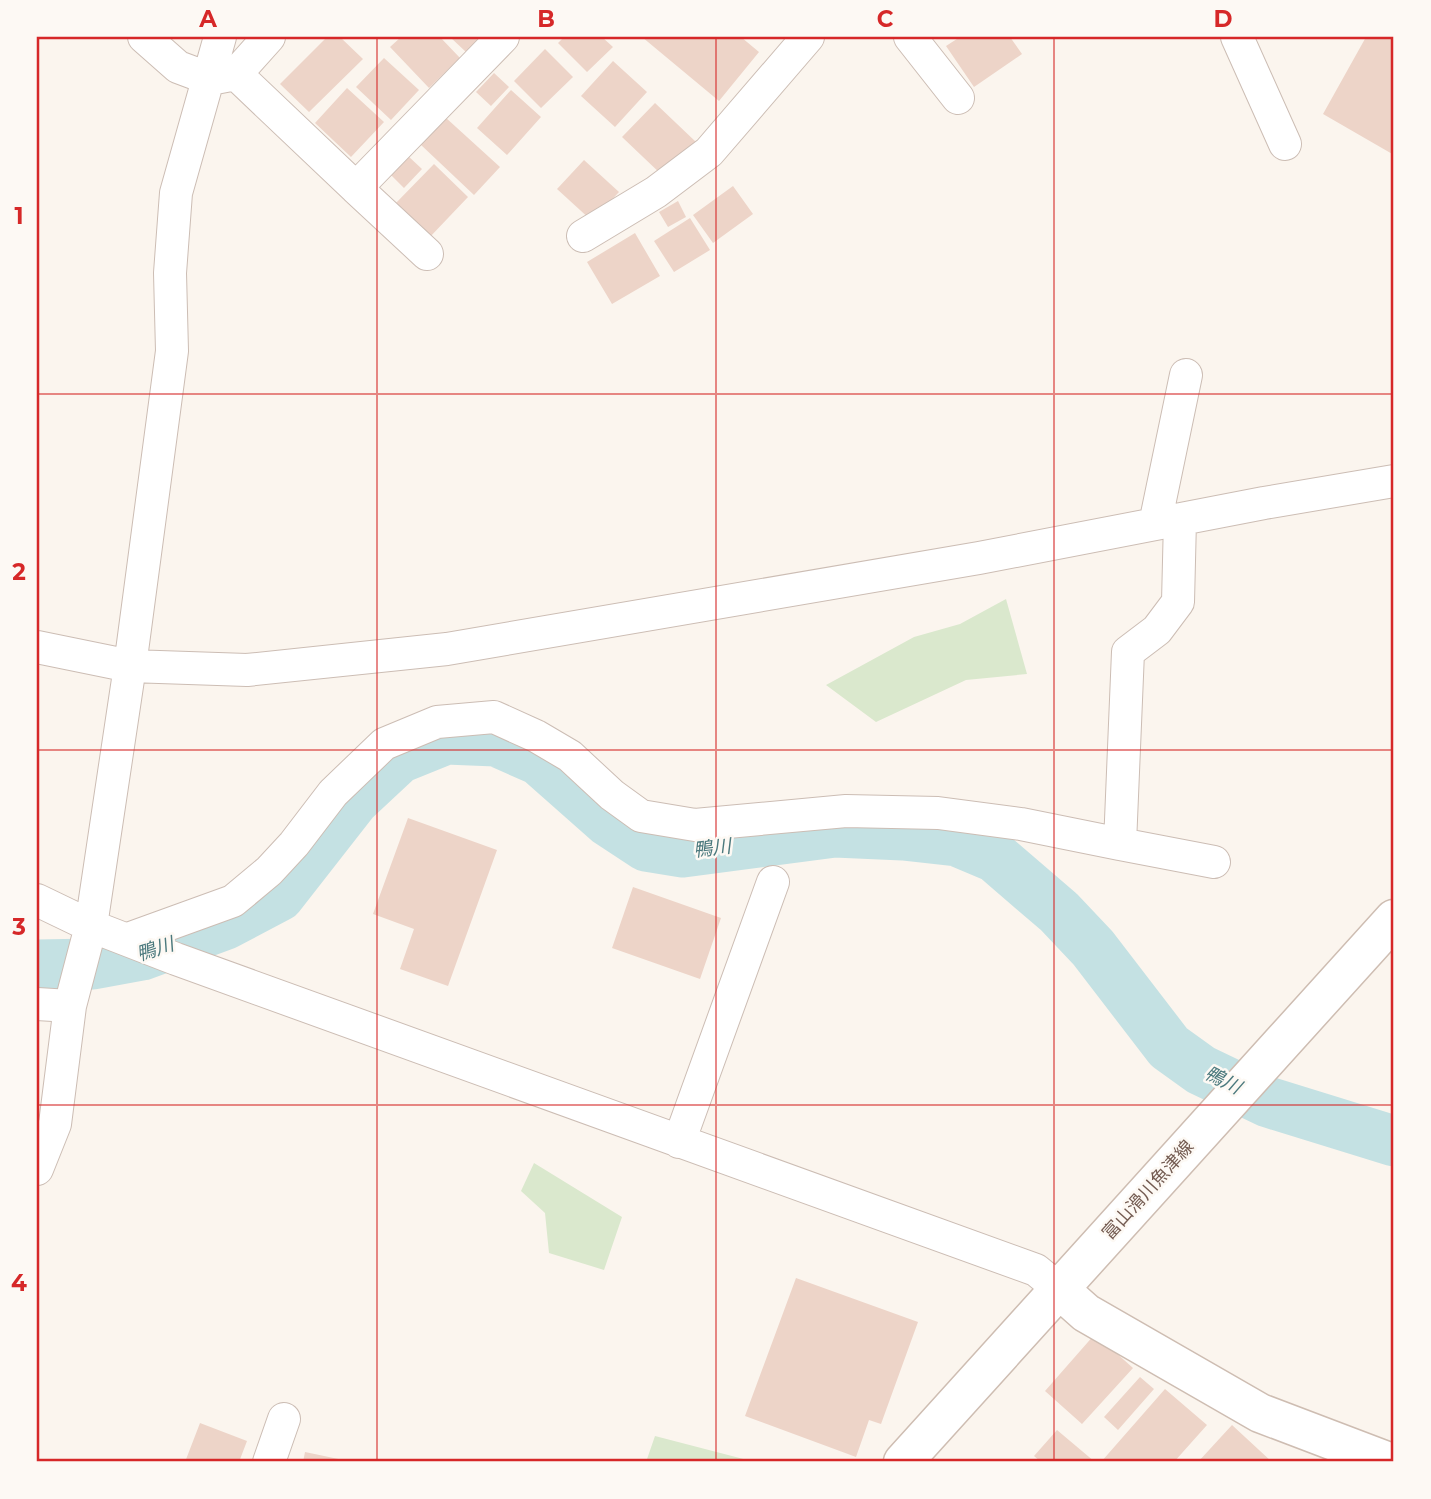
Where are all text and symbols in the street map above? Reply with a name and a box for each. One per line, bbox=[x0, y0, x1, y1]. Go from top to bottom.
text: A bbox=[198, 5, 217, 33]
text: B bbox=[537, 5, 555, 33]
text: C bbox=[877, 5, 894, 33]
text: D bbox=[1214, 5, 1233, 33]
text: 1 bbox=[14, 202, 24, 230]
text: 2 bbox=[12, 558, 26, 586]
water label: 鴨川 bbox=[692, 834, 734, 862]
text: 3 bbox=[11, 913, 26, 941]
water label: 鴨川 bbox=[133, 932, 179, 966]
water label: 鴨川 bbox=[1201, 1061, 1247, 1100]
street label: 富山滑川魚津線 bbox=[1098, 1136, 1198, 1244]
text: 4 bbox=[11, 1269, 27, 1297]

